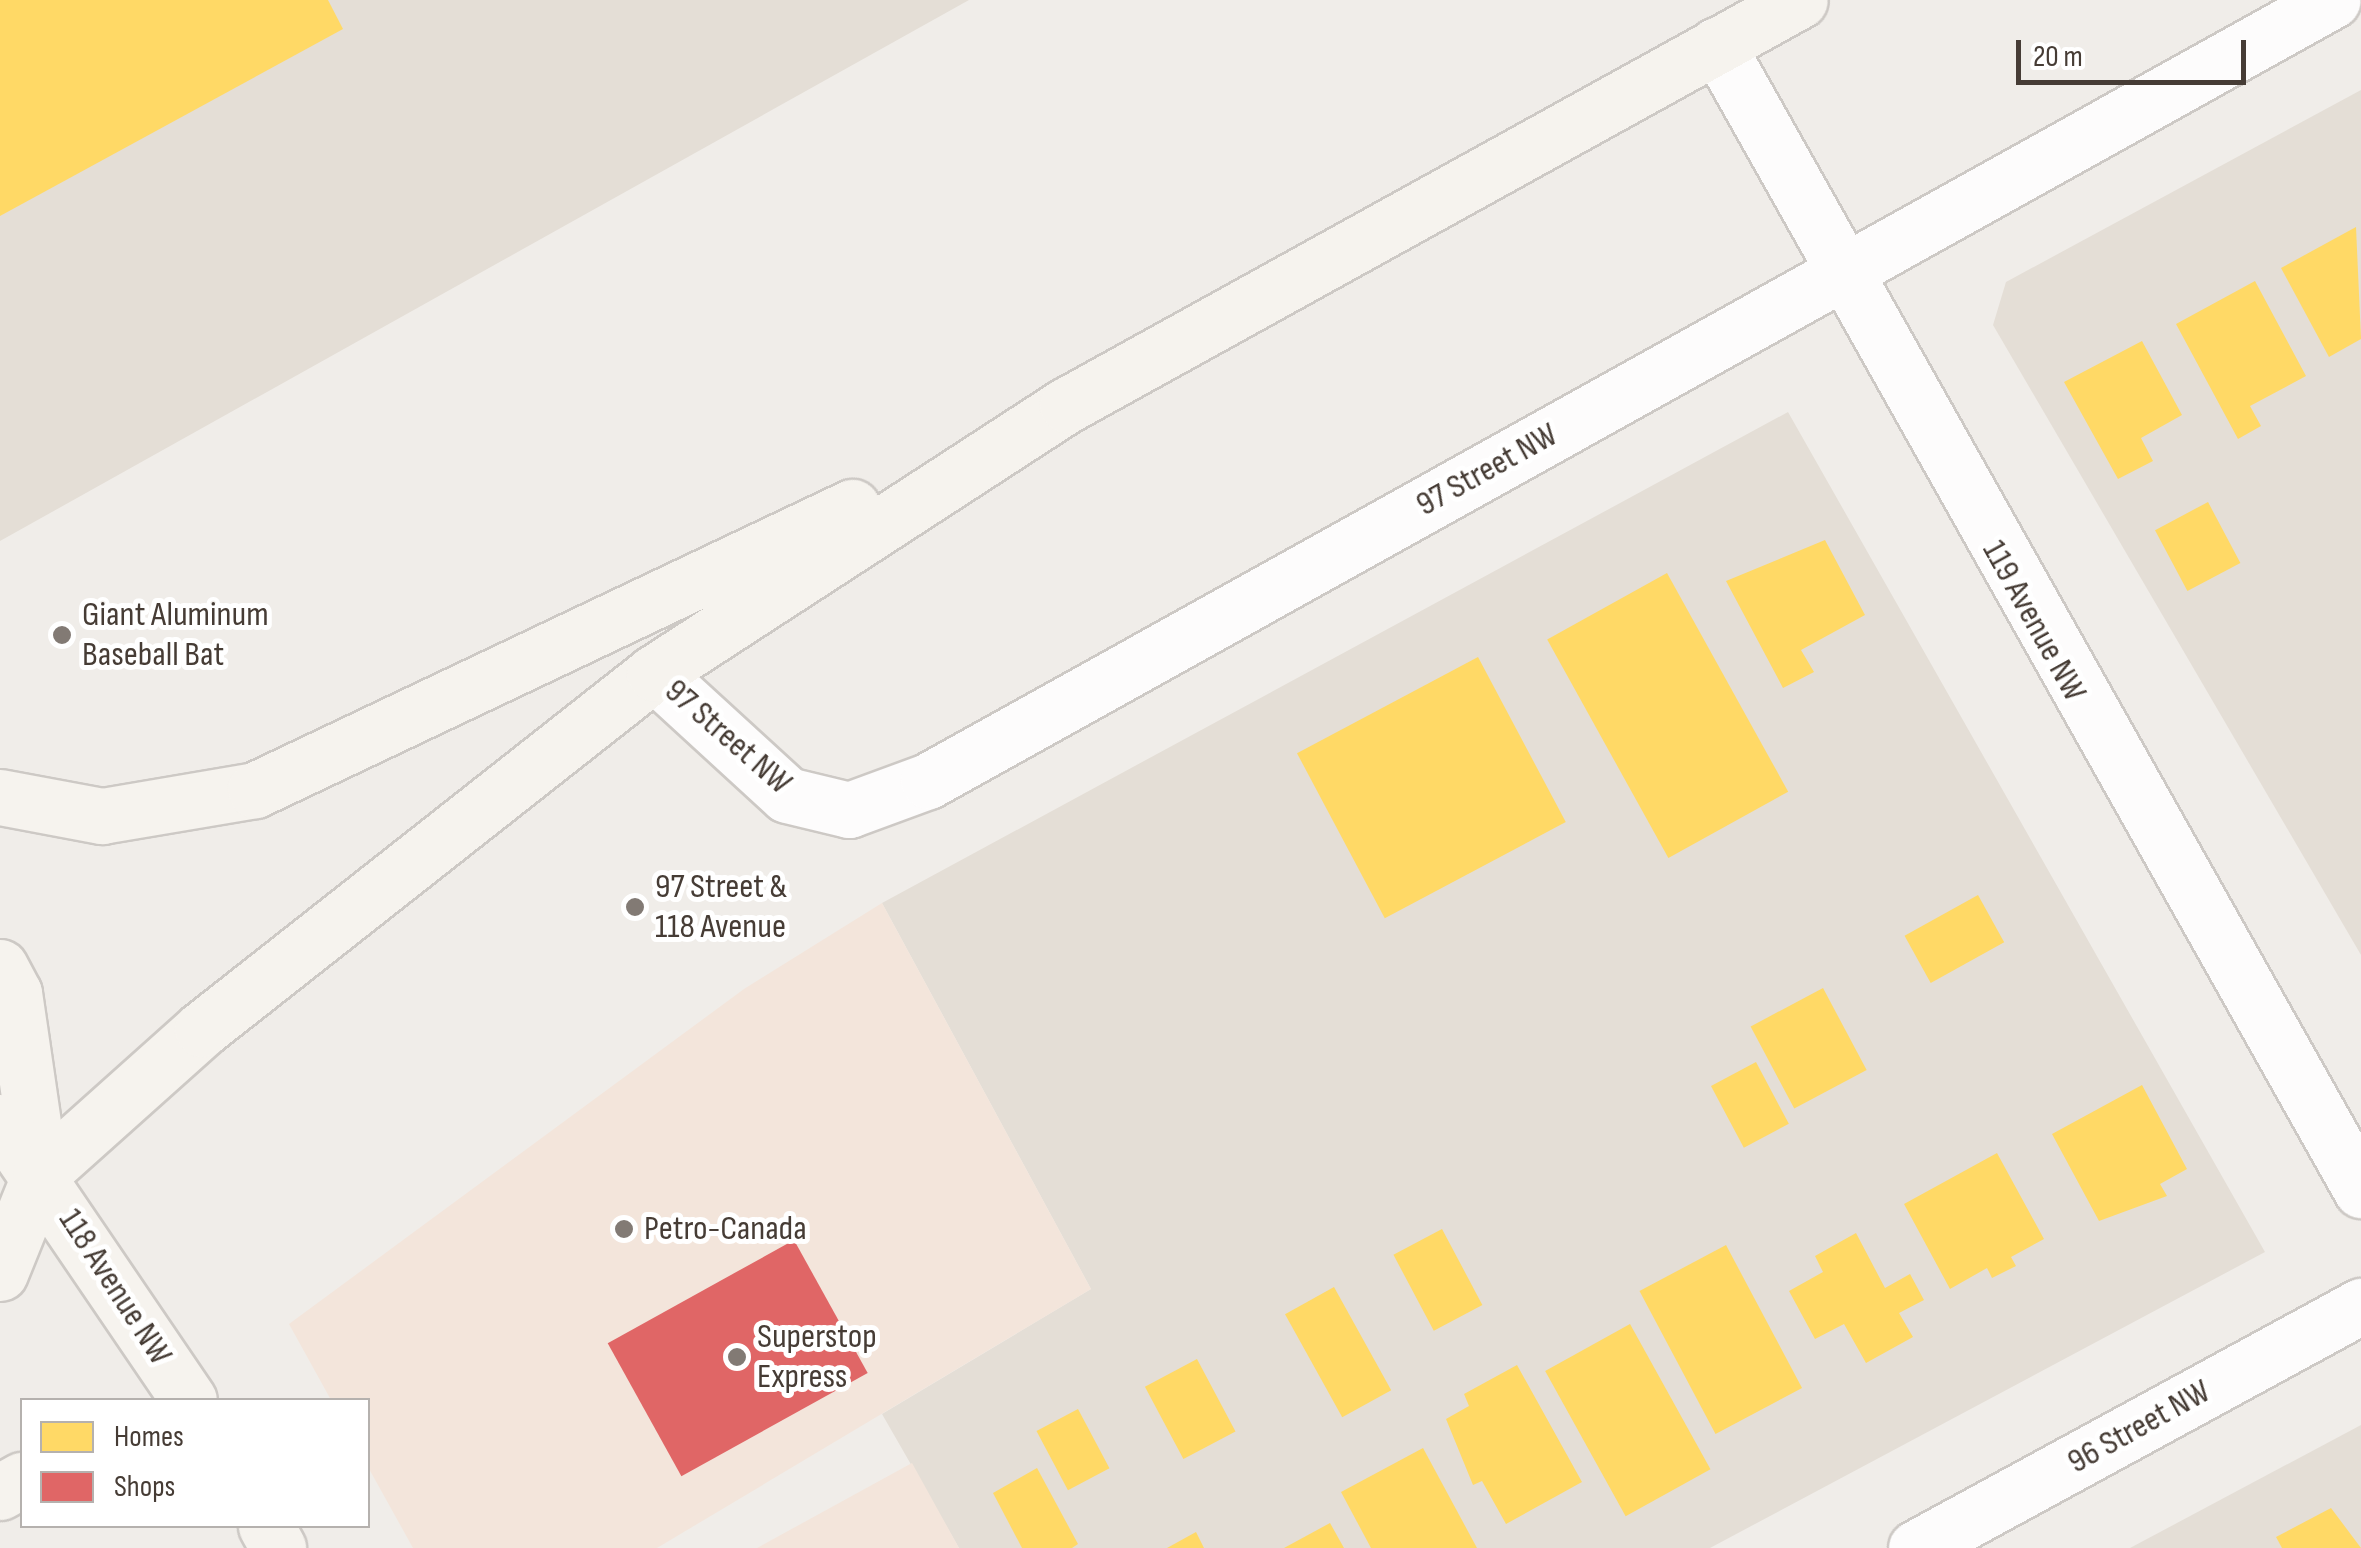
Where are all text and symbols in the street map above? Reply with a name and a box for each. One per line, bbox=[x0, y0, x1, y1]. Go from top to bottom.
scale bar bbox=[2021, 20, 2251, 82]
text: 20 m bbox=[2033, 39, 2083, 75]
street label: 97 Street NW bbox=[1409, 414, 1565, 526]
street label: 119 Avenue NW bbox=[1973, 533, 2095, 709]
place label: Giant Aluminum Baseball Bat bbox=[82, 594, 269, 676]
marker: Giant Aluminum Baseball Bat bbox=[51, 624, 73, 646]
street label: 97 Street NW bbox=[656, 670, 800, 804]
place label: 97 Street & 118 Avenue bbox=[655, 866, 787, 948]
marker: 97 Street & 118 Avenue bbox=[624, 896, 646, 918]
street label: 118 Avenue NW bbox=[49, 1201, 181, 1373]
place label: Petro-Canada bbox=[644, 1208, 807, 1250]
marker: Petro-Canada bbox=[613, 1218, 635, 1240]
place label: Superstop Express bbox=[757, 1316, 877, 1398]
marker: Superstop Express bbox=[726, 1346, 748, 1368]
street label: 96 Street NW bbox=[2060, 1371, 2218, 1483]
legend bbox=[20, 1398, 370, 1528]
text: Homes bbox=[114, 1419, 184, 1455]
text: Shops bbox=[114, 1469, 175, 1505]

